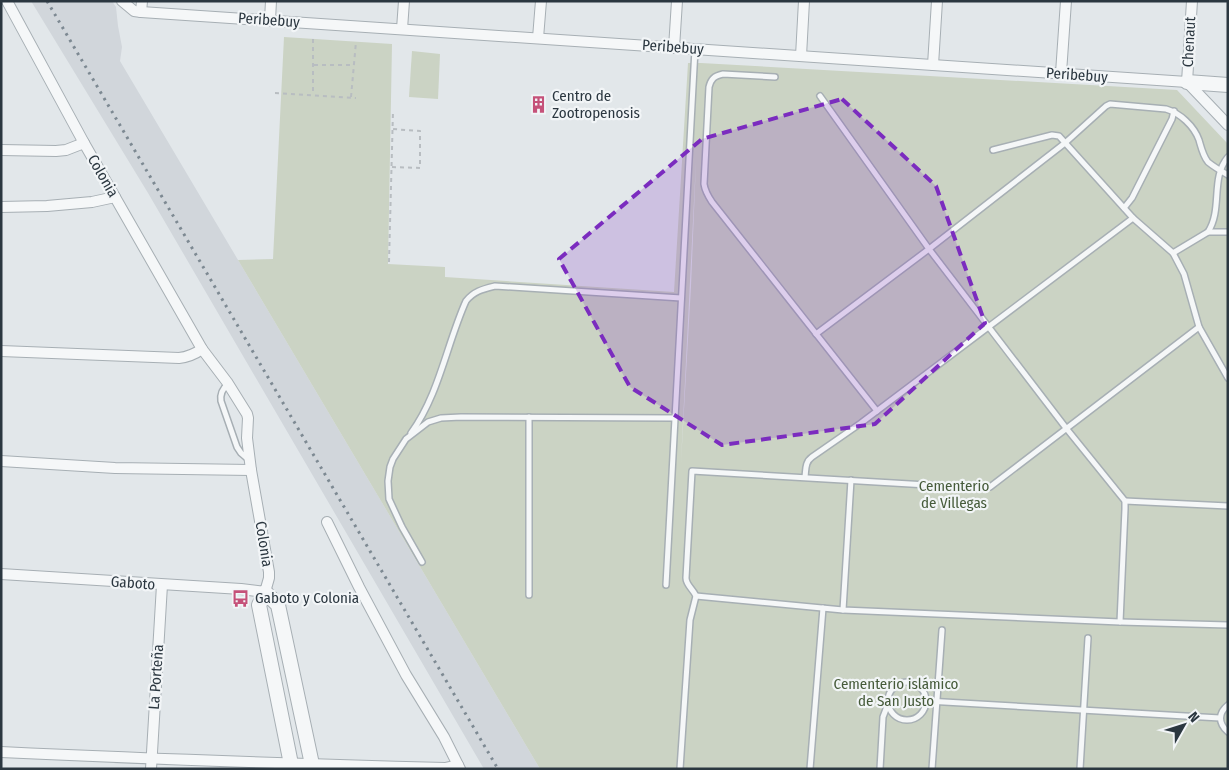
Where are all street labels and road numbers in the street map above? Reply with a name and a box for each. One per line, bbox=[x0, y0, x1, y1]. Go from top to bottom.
street label: Peribebuy bbox=[238, 9, 301, 31]
street label: Chenaut bbox=[1179, 16, 1199, 68]
street label: Peribebuy bbox=[642, 36, 705, 58]
street label: Peribebuy bbox=[1046, 64, 1109, 86]
street label: Colonia bbox=[84, 152, 122, 200]
street label: Colonia bbox=[252, 520, 276, 568]
street label: Gaboto bbox=[110, 572, 156, 594]
street label: La Porteña bbox=[145, 644, 167, 710]

